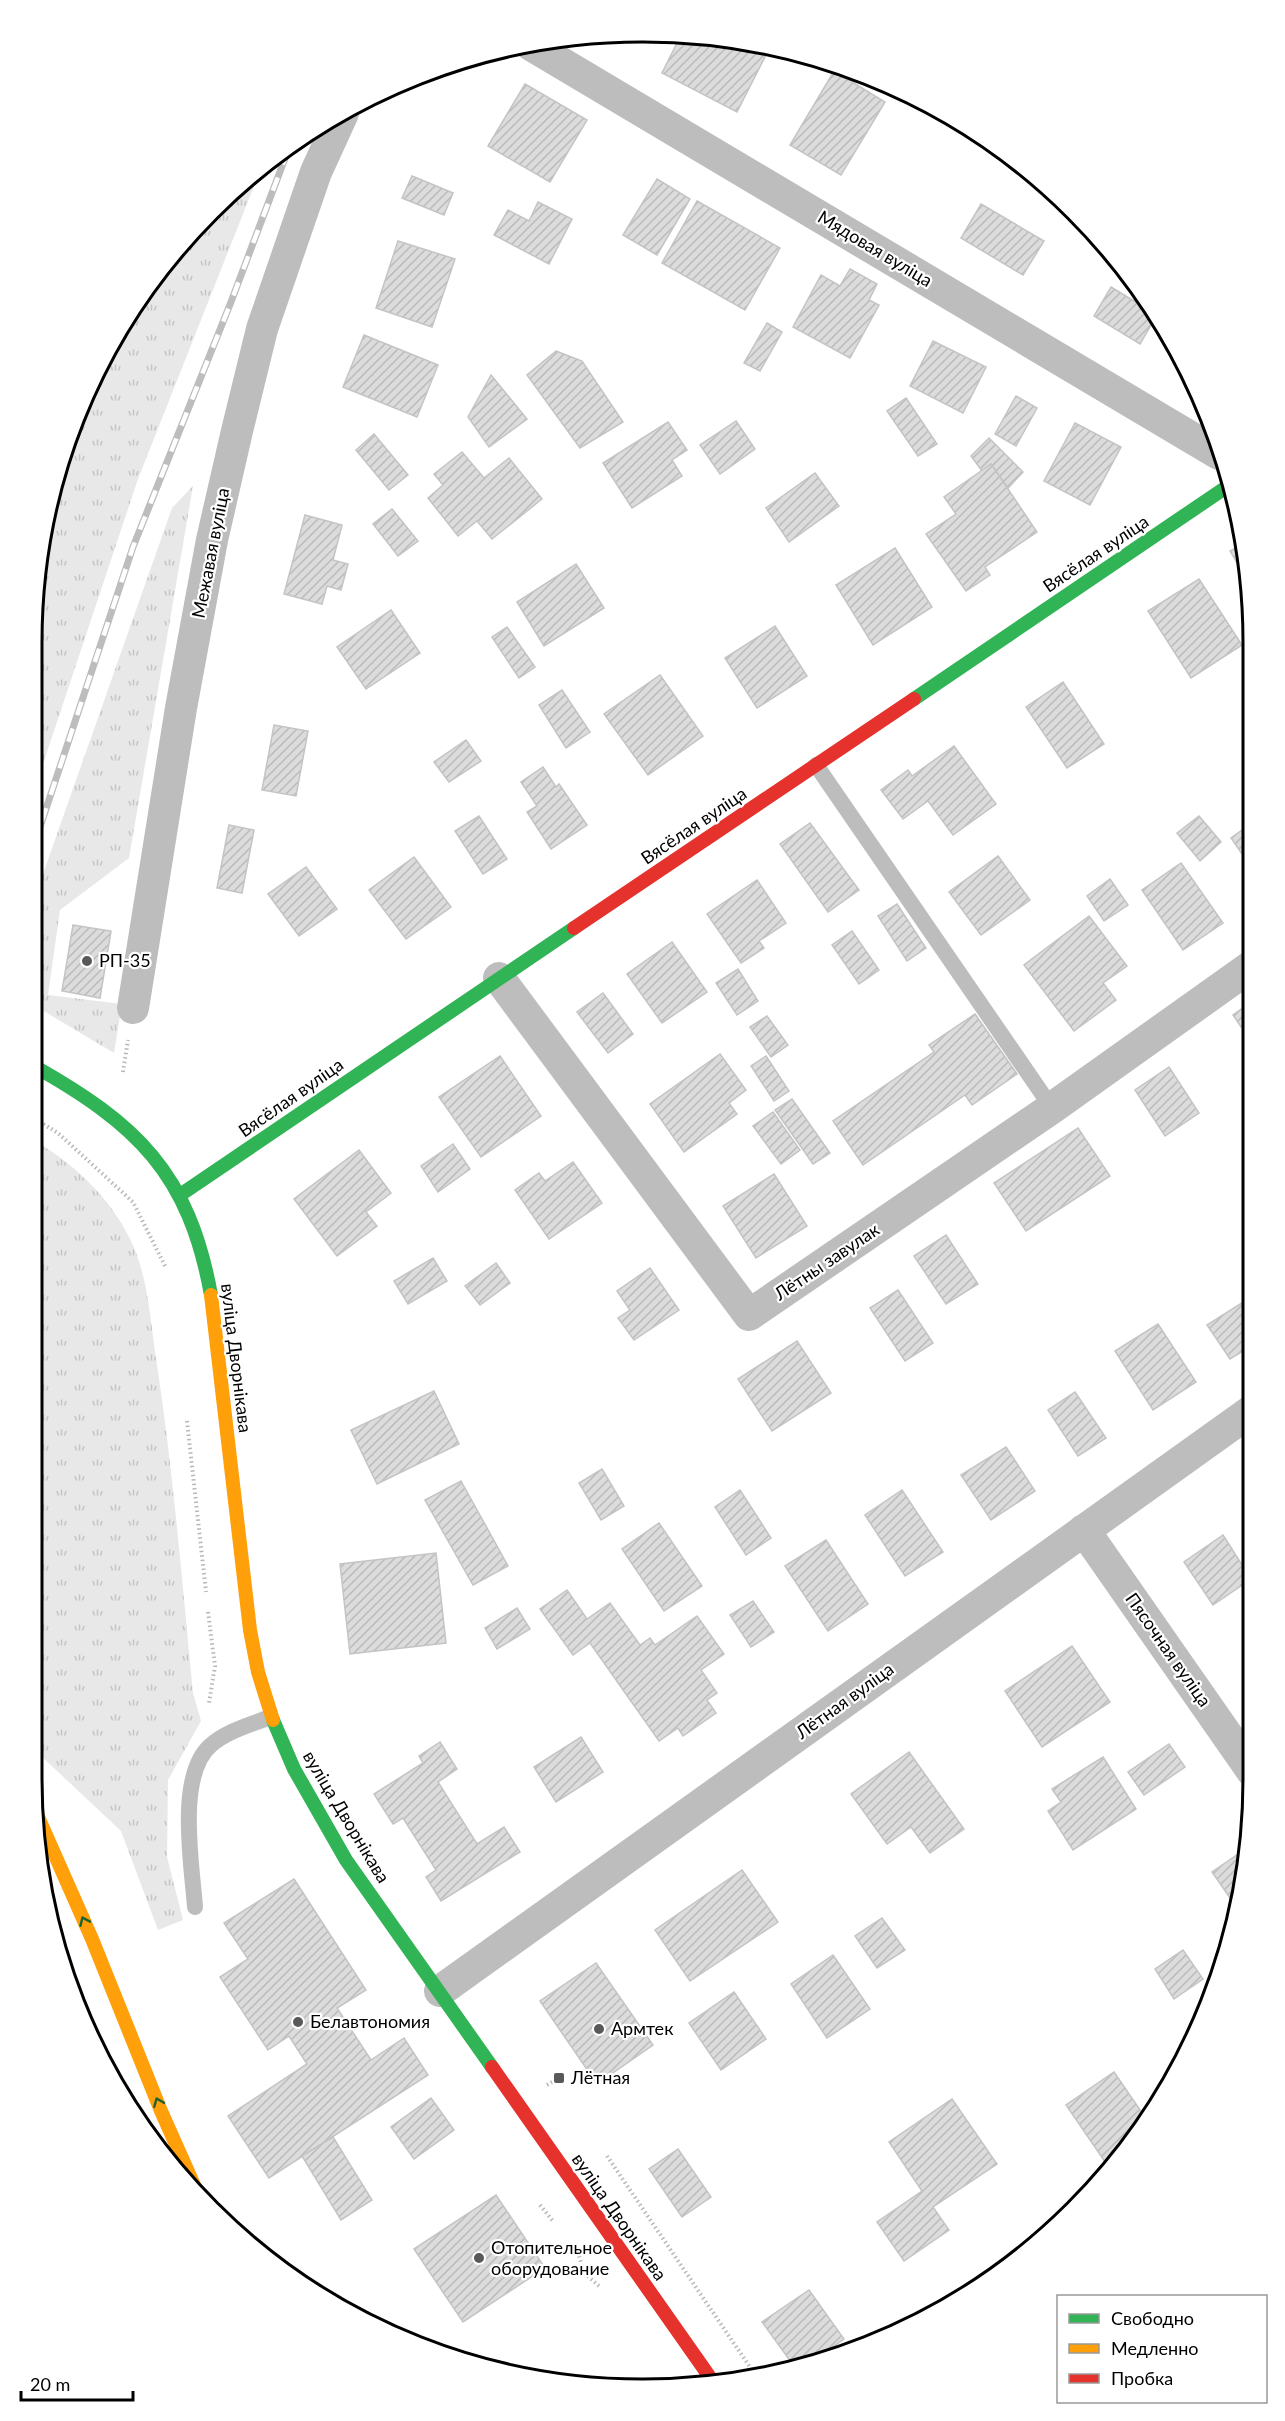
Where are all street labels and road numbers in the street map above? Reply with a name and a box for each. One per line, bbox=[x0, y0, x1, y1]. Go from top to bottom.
street label: Мядовая вуліца bbox=[814, 205, 937, 291]
street label: Межавая вуліца bbox=[187, 486, 233, 620]
street label: Вясёлая вуліца bbox=[1038, 510, 1152, 597]
street label: Вясёлая вуліца bbox=[636, 782, 750, 869]
street label: Вясёлая вуліца bbox=[234, 1053, 347, 1141]
street label: Лётны завулак bbox=[769, 1218, 884, 1305]
street label: вуліца Дворнікава bbox=[217, 1282, 257, 1434]
street label: Пясочная вуліца bbox=[1121, 1588, 1216, 1711]
street label: Лётная вуліца bbox=[790, 1657, 898, 1744]
street label: вуліца Дворнікава bbox=[299, 1746, 395, 1887]
street label: вуліца Дворнікава bbox=[568, 2149, 672, 2284]

